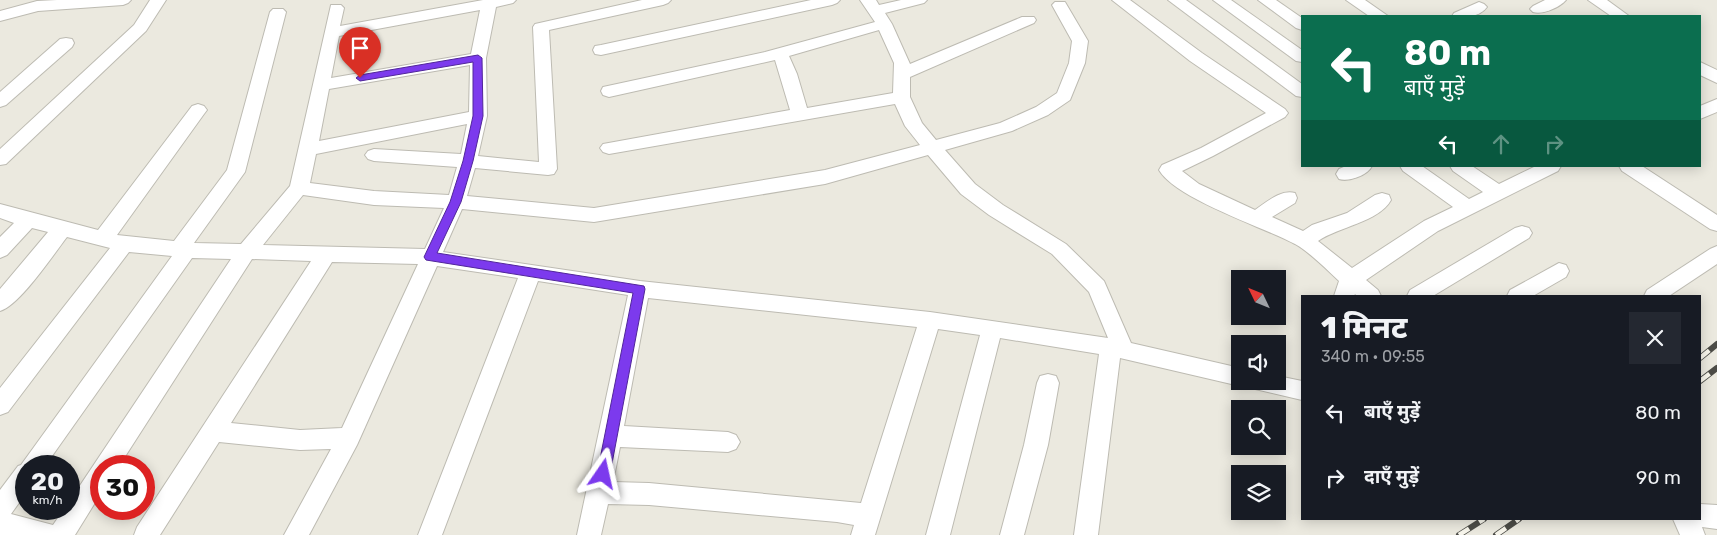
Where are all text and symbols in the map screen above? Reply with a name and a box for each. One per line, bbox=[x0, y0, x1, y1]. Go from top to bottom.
pin bbox=[339, 27, 381, 78]
text: 80 m bbox=[1404, 32, 1491, 74]
icon: arrive bbox=[346, 34, 374, 62]
icon: left bbox=[1321, 35, 1386, 100]
text: बाएँ मुड़ें bbox=[1404, 74, 1465, 101]
icon: left bbox=[1434, 130, 1462, 158]
icon: ahead bbox=[1487, 130, 1515, 158]
icon: right bbox=[1540, 130, 1568, 158]
north arrow bbox=[1231, 270, 1286, 325]
map controls bbox=[1231, 270, 1286, 520]
text: 1 मिनट bbox=[1321, 310, 1407, 346]
button: close bbox=[1629, 312, 1681, 364]
button: sound bbox=[1231, 335, 1286, 390]
text: 340 m · 09:55 bbox=[1321, 347, 1425, 366]
icon: left bbox=[1321, 399, 1349, 427]
button: search bbox=[1231, 400, 1286, 455]
text: बाएँ मुड़ें bbox=[1364, 400, 1420, 423]
text: 80 m bbox=[1635, 401, 1681, 424]
position arrow bbox=[576, 447, 628, 499]
speed limit sign: 30 bbox=[90, 455, 155, 520]
icon: right bbox=[1321, 464, 1349, 492]
button: layers bbox=[1231, 465, 1286, 520]
text: दाएँ मुड़ें bbox=[1364, 465, 1419, 488]
text: 90 m bbox=[1636, 466, 1681, 489]
text: 20 bbox=[31, 467, 64, 496]
text: km/h bbox=[33, 493, 62, 507]

